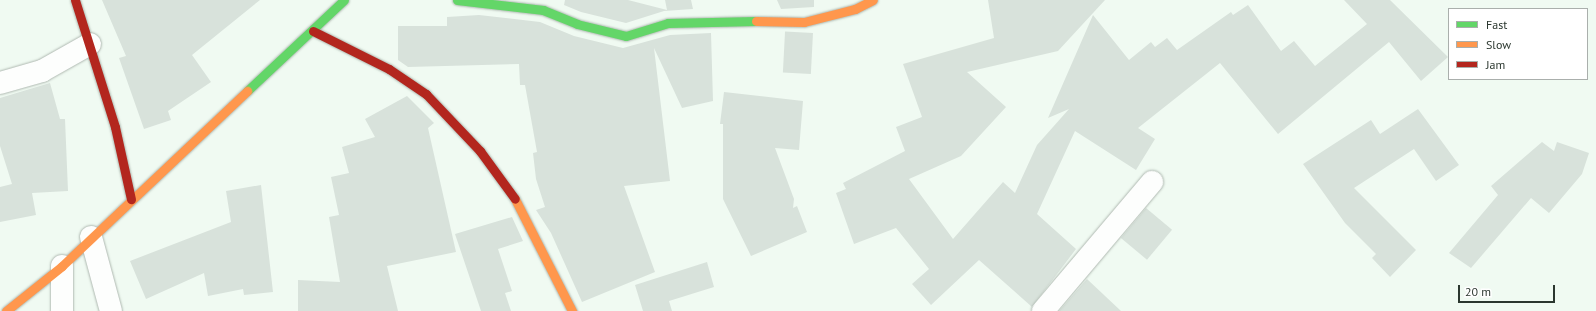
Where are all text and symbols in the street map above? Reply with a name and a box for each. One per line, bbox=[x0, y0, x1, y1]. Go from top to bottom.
legend bbox=[1448, 8, 1588, 80]
text: Fast bbox=[1486, 17, 1507, 32]
text: Slow bbox=[1486, 37, 1511, 52]
text: Jam bbox=[1486, 57, 1505, 72]
scale bar bbox=[1460, 277, 1557, 303]
text: 20 m bbox=[1465, 284, 1491, 299]

